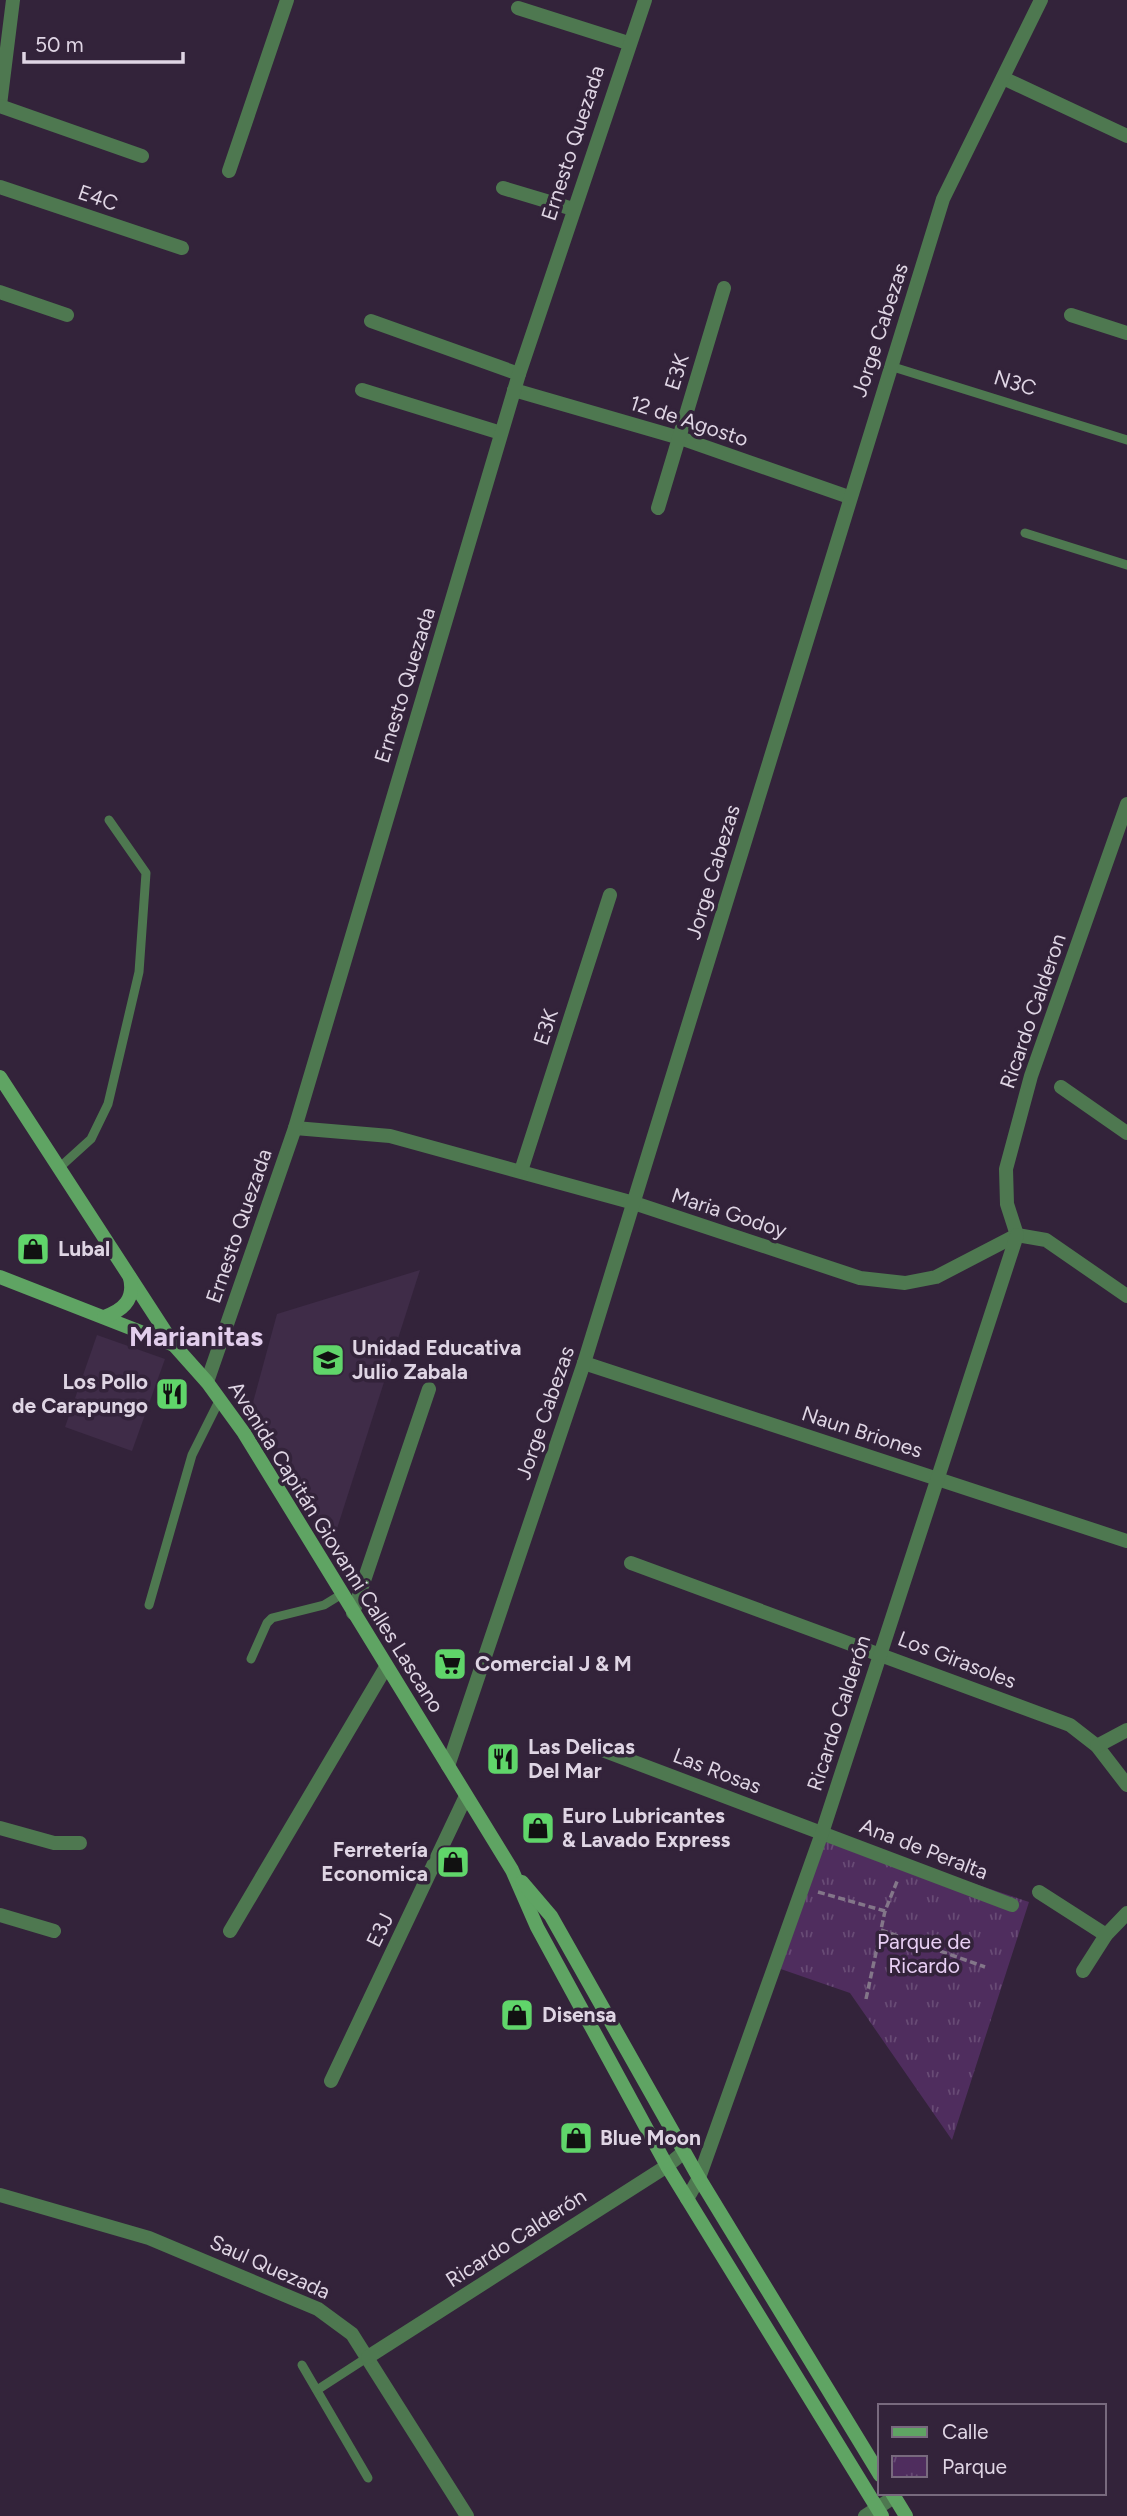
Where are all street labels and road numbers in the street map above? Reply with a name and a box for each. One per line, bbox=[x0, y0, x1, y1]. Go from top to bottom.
street label: Ernesto Quezada bbox=[536, 62, 609, 223]
street label: E4C bbox=[75, 179, 121, 216]
street label: Jorge Cabezas bbox=[846, 260, 913, 400]
street label: E3K bbox=[659, 350, 694, 393]
street label: N3C bbox=[991, 364, 1039, 401]
street label: 12 de Agosto bbox=[627, 390, 752, 451]
street label: Ernesto Quezada bbox=[369, 604, 440, 766]
street label: Jorge Cabezas bbox=[680, 801, 745, 942]
street label: Ricardo Calderon bbox=[994, 930, 1071, 1092]
street label: E3K bbox=[528, 1005, 563, 1048]
street label: Ernesto Quezada bbox=[200, 1145, 277, 1306]
street label: Maria Godoy bbox=[668, 1182, 790, 1243]
street label: Jorge Cabezas bbox=[510, 1343, 579, 1483]
street label: Avenida Capitán Giovanni Calles Lascano bbox=[224, 1376, 449, 1717]
street label: Naun Briones bbox=[799, 1400, 926, 1463]
street label: Los Girasoles bbox=[895, 1626, 1020, 1694]
street label: Ricardo Calderón bbox=[802, 1632, 875, 1794]
street label: Las Rosas bbox=[670, 1742, 765, 1799]
street label: Ana de Peralta bbox=[857, 1813, 992, 1884]
street label: E3J bbox=[361, 1909, 398, 1951]
street label: Ricardo Calderón bbox=[441, 2183, 591, 2292]
street label: Saul Quezada bbox=[206, 2229, 334, 2304]

